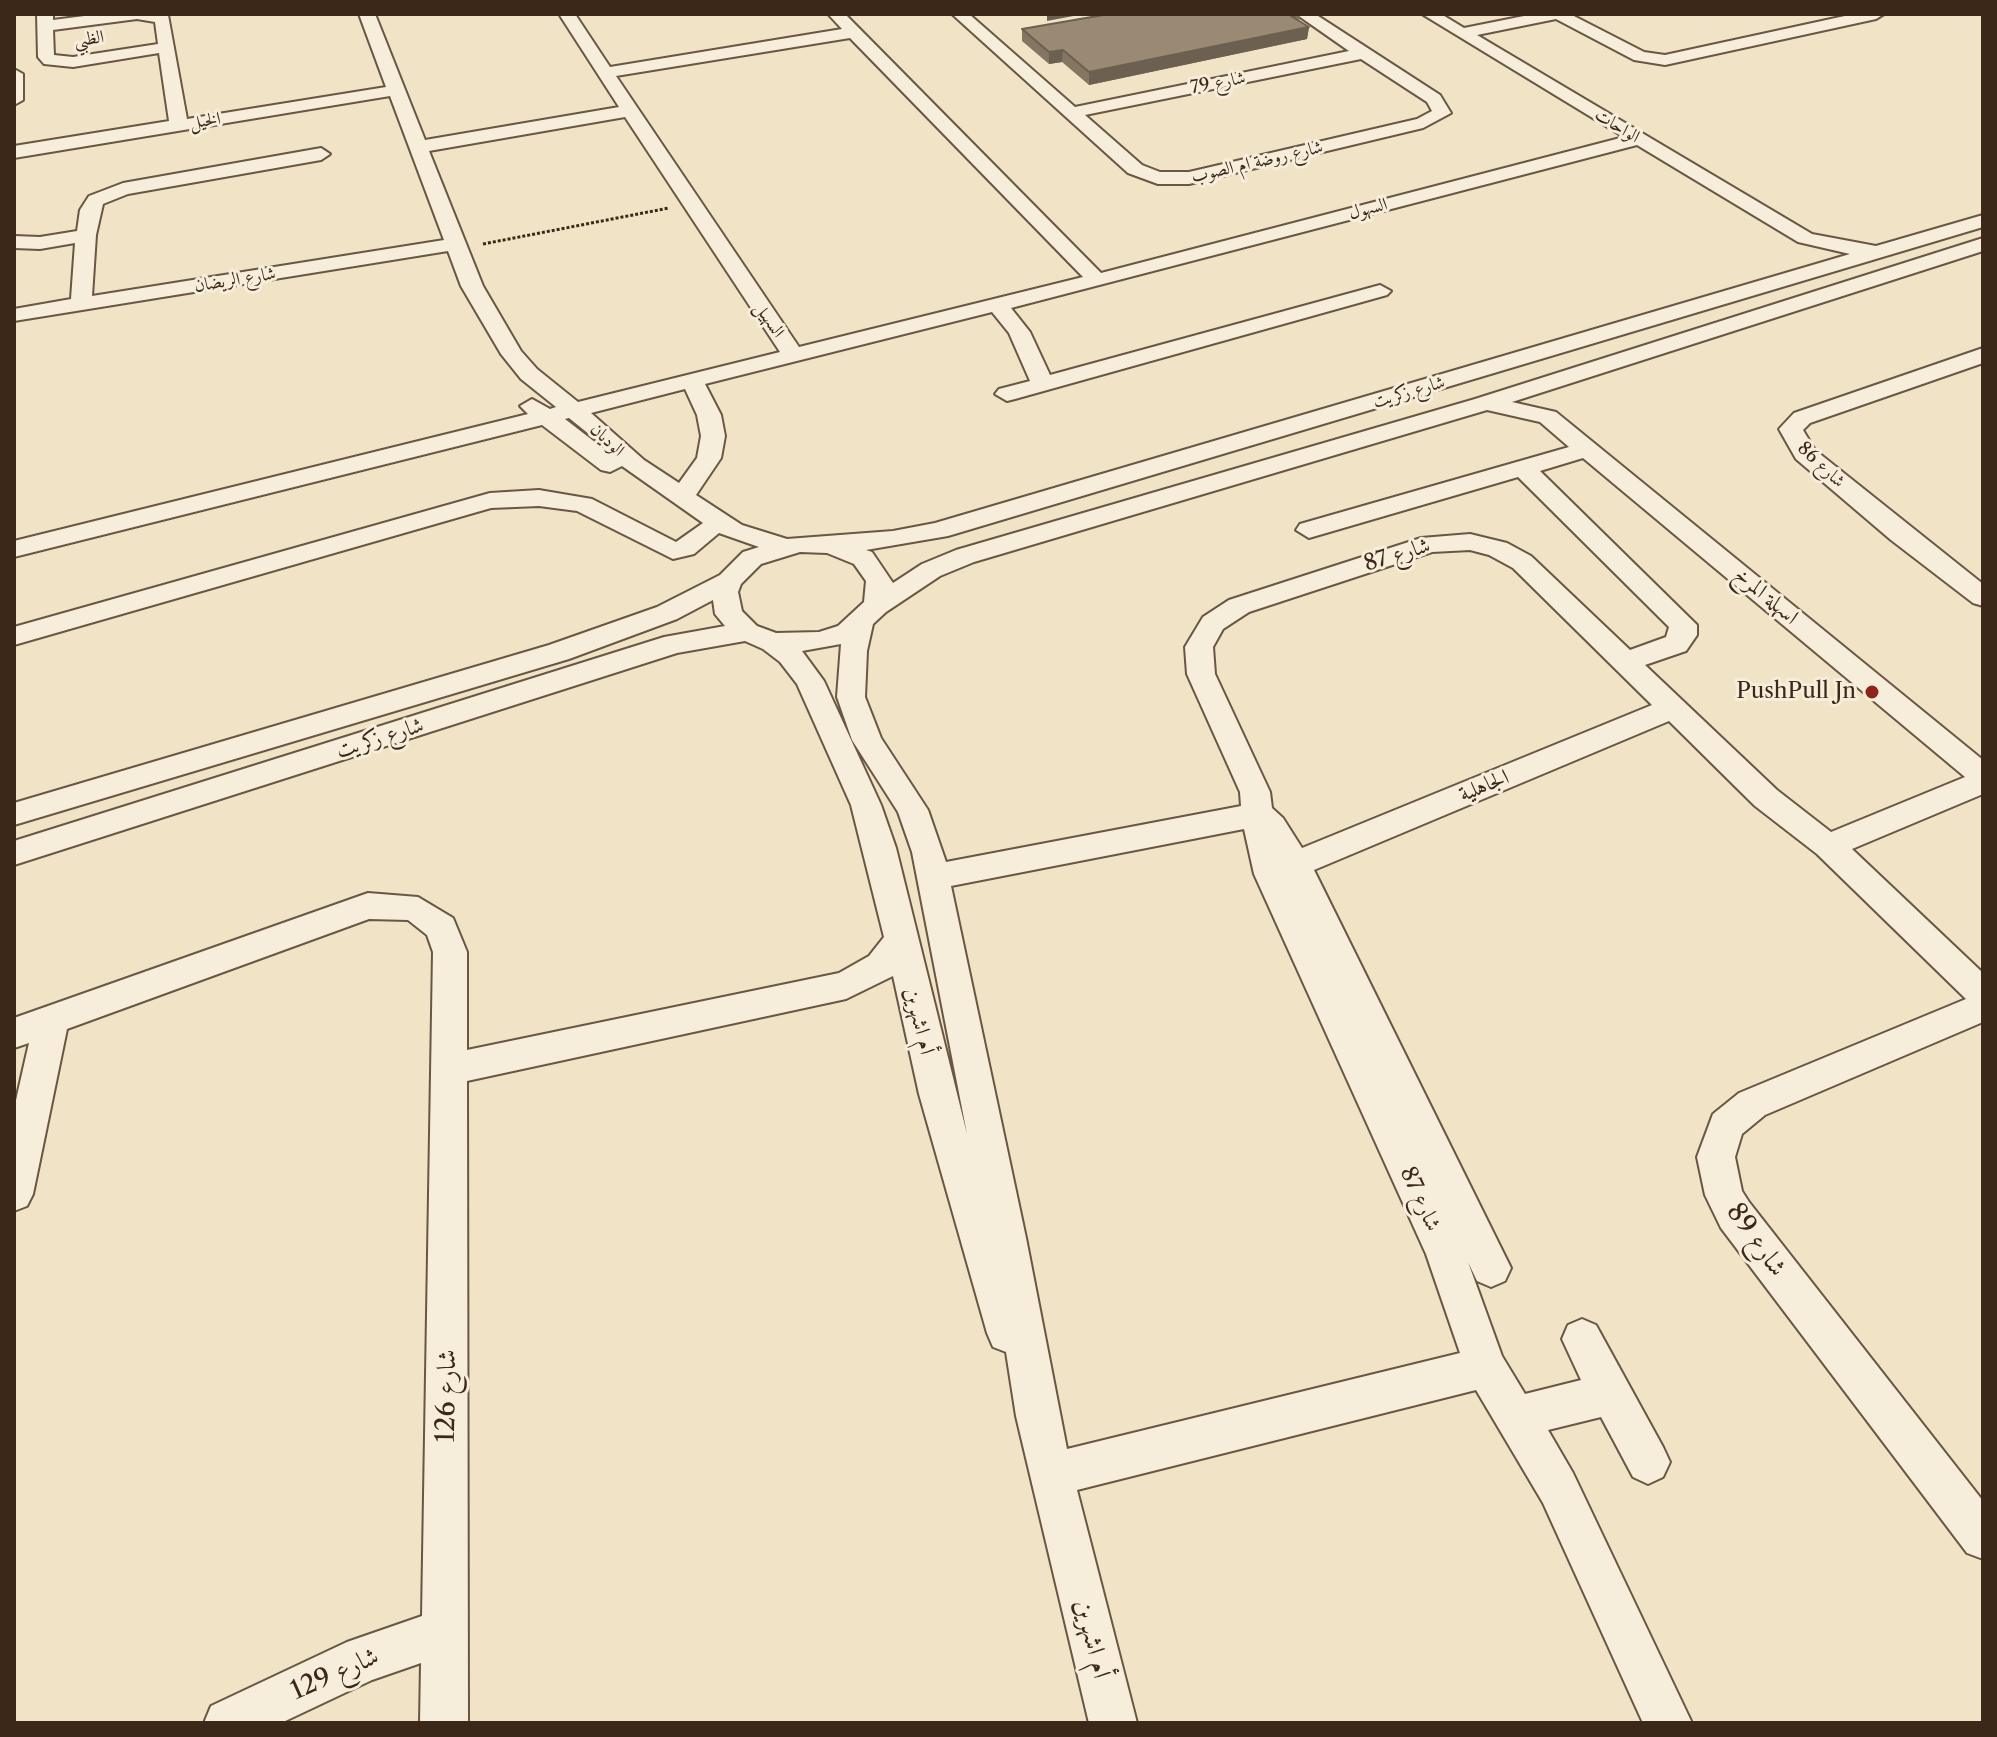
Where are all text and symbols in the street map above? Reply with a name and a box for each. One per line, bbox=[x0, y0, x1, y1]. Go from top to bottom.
street label: الظبي bbox=[73, 26, 105, 52]
street label: شارع 79 bbox=[1189, 67, 1247, 99]
street label: الواحات bbox=[1590, 104, 1644, 148]
street label: الخيل bbox=[188, 108, 222, 134]
street label: شارع روضة ام الصوب bbox=[1189, 136, 1325, 188]
street label: السهول bbox=[1346, 193, 1390, 225]
street label: شارع الريضان bbox=[193, 263, 277, 297]
street label: السهيل bbox=[749, 298, 789, 342]
street label: شارع زكريت bbox=[1371, 371, 1447, 413]
street label: الوديان bbox=[585, 419, 629, 461]
street label: شارع 86 bbox=[1793, 438, 1849, 492]
street label: شارع 87 bbox=[1361, 532, 1433, 578]
street label: اسهلة المرخ bbox=[1728, 561, 1804, 631]
place label: PushPull Jn bbox=[1736, 679, 1856, 705]
marker: PushPull Jn bbox=[1863, 683, 1881, 701]
street label: شارع زكريت bbox=[333, 712, 427, 764]
street label: الجاهلية bbox=[1455, 764, 1513, 808]
street label: أم اشهرين bbox=[898, 985, 940, 1057]
street label: شارع 87 bbox=[1394, 1163, 1446, 1235]
street label: شارع 89 bbox=[1719, 1197, 1793, 1283]
street label: شارع 126 bbox=[431, 1349, 463, 1443]
street label: أم اشهرين bbox=[1067, 1596, 1117, 1682]
street label: شارع 129 bbox=[286, 1641, 384, 1707]

